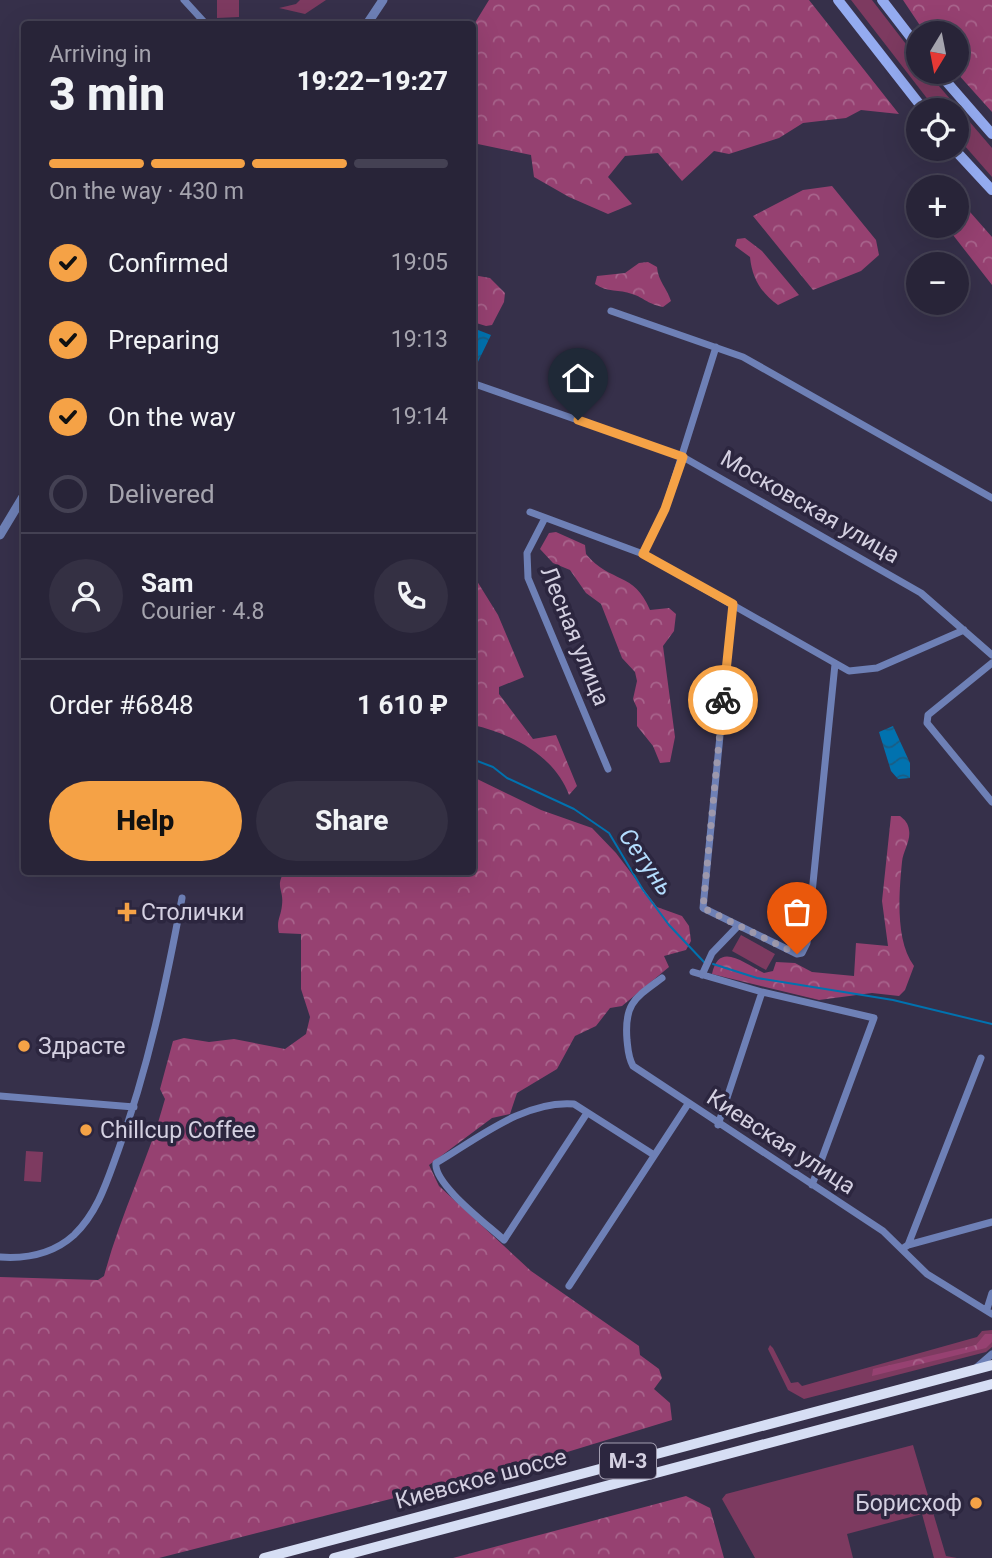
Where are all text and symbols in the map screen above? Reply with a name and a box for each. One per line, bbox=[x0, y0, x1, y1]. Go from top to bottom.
north arrow bbox=[906, 21, 970, 84]
map controls bbox=[906, 21, 969, 315]
text: Arriving in bbox=[49, 41, 152, 68]
text: 19:22–19:27 bbox=[297, 66, 448, 96]
text: 3 min bbox=[49, 67, 165, 121]
button: locate bbox=[906, 98, 969, 161]
button: + bbox=[906, 175, 969, 238]
text: On the way · 430 m bbox=[49, 178, 244, 205]
icon: check bbox=[49, 244, 87, 282]
text: Confirmed bbox=[108, 248, 229, 278]
text: 19:05 bbox=[391, 249, 448, 276]
button: − bbox=[906, 252, 969, 315]
icon: check bbox=[49, 321, 87, 359]
text: Preparing bbox=[108, 325, 220, 355]
text: 19:13 bbox=[391, 326, 448, 353]
pin bbox=[548, 348, 608, 420]
icon: home bbox=[559, 359, 597, 397]
icon: check bbox=[49, 398, 87, 436]
text: On the way bbox=[108, 402, 236, 432]
text: 19:14 bbox=[391, 403, 448, 430]
street label: Московская улица bbox=[716, 445, 904, 569]
text: Delivered bbox=[108, 479, 215, 509]
button: person bbox=[49, 559, 123, 633]
button: phone bbox=[374, 559, 448, 633]
street label: Лесная улица bbox=[535, 562, 615, 710]
text: Sam bbox=[141, 568, 193, 598]
text: Courier · 4.8 bbox=[141, 598, 264, 625]
courier bbox=[688, 665, 758, 735]
icon: bike bbox=[704, 681, 742, 719]
text: Order #6848 bbox=[49, 690, 194, 720]
text: 1 610 ₽ bbox=[357, 690, 448, 720]
button: Help bbox=[49, 781, 242, 861]
button: Share bbox=[256, 781, 448, 861]
water label: Сетунь bbox=[613, 823, 679, 901]
pin bbox=[767, 882, 827, 954]
icon: bag bbox=[778, 893, 816, 931]
place label: Столички bbox=[141, 899, 244, 926]
marker: Столички bbox=[119, 904, 135, 920]
place label: Здрасте bbox=[38, 1033, 125, 1060]
marker: Здрасте bbox=[16, 1038, 32, 1054]
street label: Киевская улица bbox=[702, 1084, 860, 1200]
place label: Chillcup Coffee bbox=[100, 1117, 256, 1144]
marker: Chillcup Coffee bbox=[78, 1122, 94, 1138]
street label: Киевское шоссе bbox=[392, 1443, 570, 1515]
road number: М-3 bbox=[600, 1444, 656, 1478]
place label: Борисхоф bbox=[855, 1490, 962, 1517]
marker: Борисхоф bbox=[968, 1495, 984, 1511]

